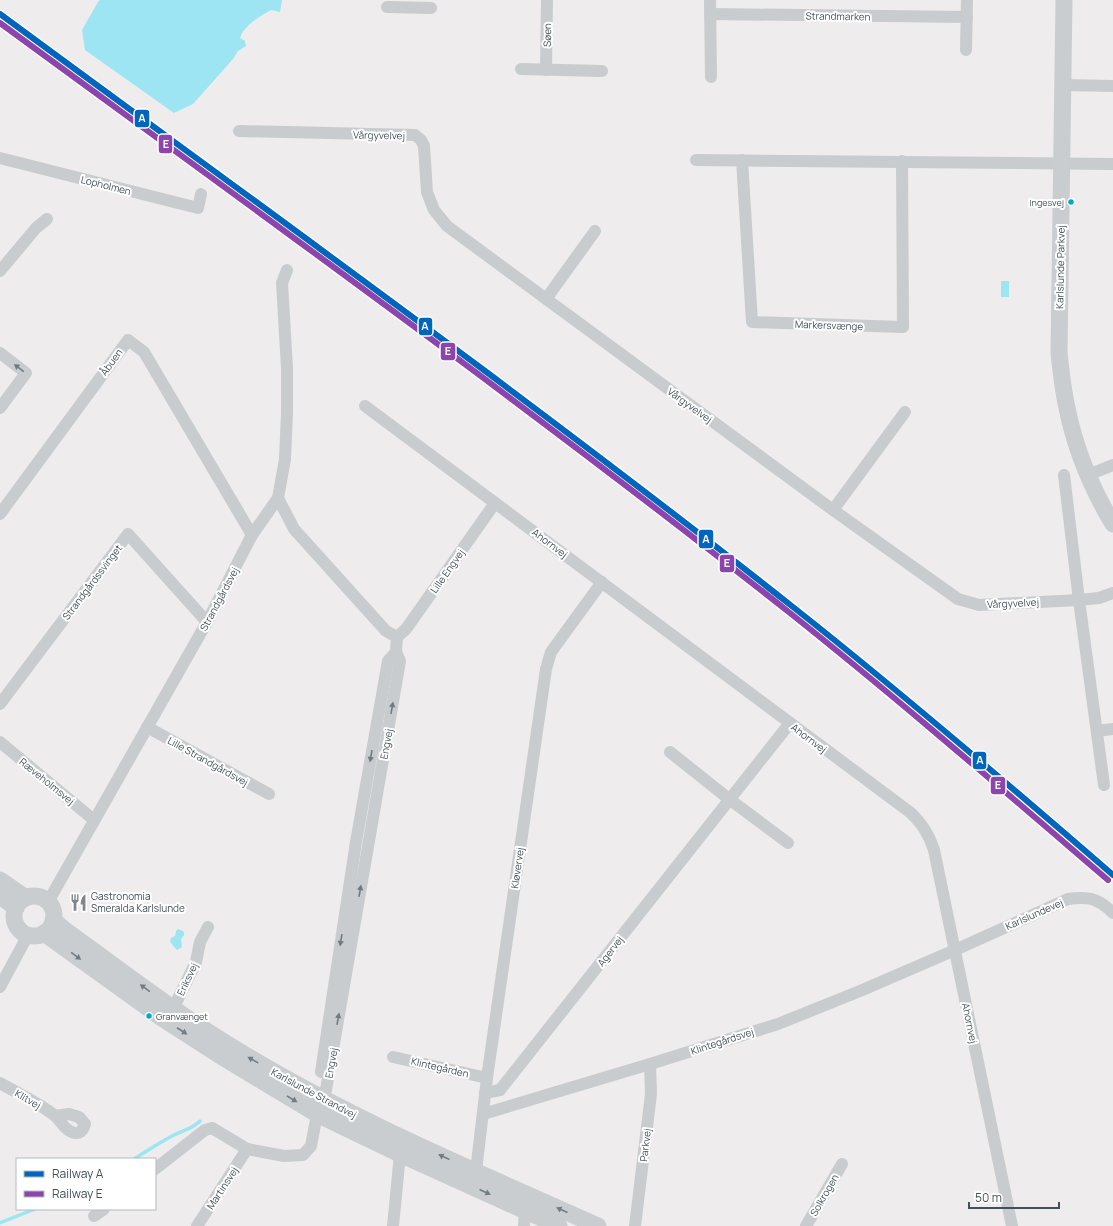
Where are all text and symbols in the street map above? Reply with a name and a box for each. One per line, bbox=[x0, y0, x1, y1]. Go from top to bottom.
street label: Strandmarken bbox=[805, 8, 871, 24]
street label: Søen bbox=[540, 23, 554, 47]
line badge: A bbox=[134, 109, 150, 128]
text: A bbox=[138, 110, 146, 125]
street label: Vårgyvelvej bbox=[353, 128, 405, 142]
line badge: E bbox=[158, 134, 173, 154]
text: E bbox=[163, 136, 169, 151]
street label: Lopholmen bbox=[79, 172, 133, 198]
place label: Ingesvej bbox=[1030, 196, 1064, 209]
marker: Ingesvej bbox=[1066, 197, 1076, 207]
street label: Karlslunde Parkvej bbox=[1052, 225, 1068, 309]
line badge: A bbox=[418, 317, 433, 336]
street label: Markersvænge bbox=[795, 317, 864, 333]
text: A bbox=[421, 318, 429, 333]
line badge: E bbox=[440, 342, 456, 361]
text: E bbox=[445, 343, 451, 358]
street label: Åbuen bbox=[97, 346, 125, 378]
one-way arrow bbox=[14, 364, 24, 372]
street label: Vårgyvelvej bbox=[665, 384, 715, 426]
street label: Ahornvej bbox=[529, 525, 571, 561]
line badge: A bbox=[698, 529, 714, 549]
text: A bbox=[702, 531, 710, 546]
street label: Strandgårdssvinget bbox=[59, 541, 125, 623]
street label: Lille Engvej bbox=[427, 546, 467, 596]
line badge: E bbox=[719, 554, 735, 573]
text: E bbox=[724, 555, 730, 570]
street label: Strandgårdsvej bbox=[196, 565, 242, 633]
street label: Vårgyvelvej bbox=[987, 595, 1039, 611]
one-way arrow bbox=[389, 702, 395, 714]
street label: Ahornvej bbox=[788, 720, 830, 756]
street label: Engvej bbox=[376, 728, 396, 760]
street label: Lille Strandgårdsvej bbox=[165, 733, 251, 789]
one-way arrow bbox=[368, 750, 374, 762]
line badge: A bbox=[972, 751, 987, 770]
text: A bbox=[976, 752, 984, 767]
street label: Ræveholmsvej bbox=[16, 754, 78, 808]
line badge: E bbox=[990, 776, 1006, 795]
text: E bbox=[995, 777, 1001, 792]
street label: Kløvervej bbox=[507, 846, 527, 890]
one-way arrow bbox=[358, 885, 364, 897]
place label: Gastronomia Smeralda Karlslunde bbox=[91, 889, 185, 915]
restaurant icon: Gastronomia Smeralda Karlslunde bbox=[68, 892, 88, 912]
street label: Karlslundevej bbox=[1003, 895, 1065, 933]
street label: Agervej bbox=[594, 933, 626, 969]
one-way arrow bbox=[338, 934, 344, 946]
one-way arrow bbox=[70, 951, 81, 960]
street label: Eriksvej bbox=[173, 960, 201, 998]
one-way arrow bbox=[139, 984, 150, 992]
street label: Ahornvej bbox=[959, 1002, 981, 1044]
place label: Granvænget bbox=[156, 1010, 208, 1023]
marker: Granvænget bbox=[144, 1011, 154, 1021]
one-way arrow bbox=[335, 1013, 341, 1025]
street label: Klintegårdsvej bbox=[689, 1024, 755, 1058]
one-way arrow bbox=[177, 1027, 187, 1035]
street label: Engvej bbox=[321, 1047, 341, 1079]
street label: Klintegården bbox=[410, 1054, 470, 1080]
one-way arrow bbox=[247, 1056, 259, 1063]
street label: Karlslunde Strandvej bbox=[269, 1065, 359, 1121]
street label: Klitvej bbox=[12, 1086, 44, 1112]
one-way arrow bbox=[286, 1096, 298, 1103]
street label: Parkvej bbox=[636, 1128, 654, 1162]
one-way arrow bbox=[437, 1153, 449, 1159]
legend bbox=[16, 1158, 156, 1210]
street label: Martinsvej bbox=[203, 1164, 241, 1212]
text: Railway A bbox=[52, 1165, 104, 1182]
street label: Solkrogen bbox=[806, 1171, 842, 1219]
scale bar bbox=[969, 1184, 1059, 1210]
text: Railway E bbox=[52, 1185, 103, 1202]
one-way arrow bbox=[479, 1189, 490, 1195]
text: 50 m bbox=[975, 1189, 1002, 1206]
one-way arrow bbox=[557, 1207, 568, 1213]

